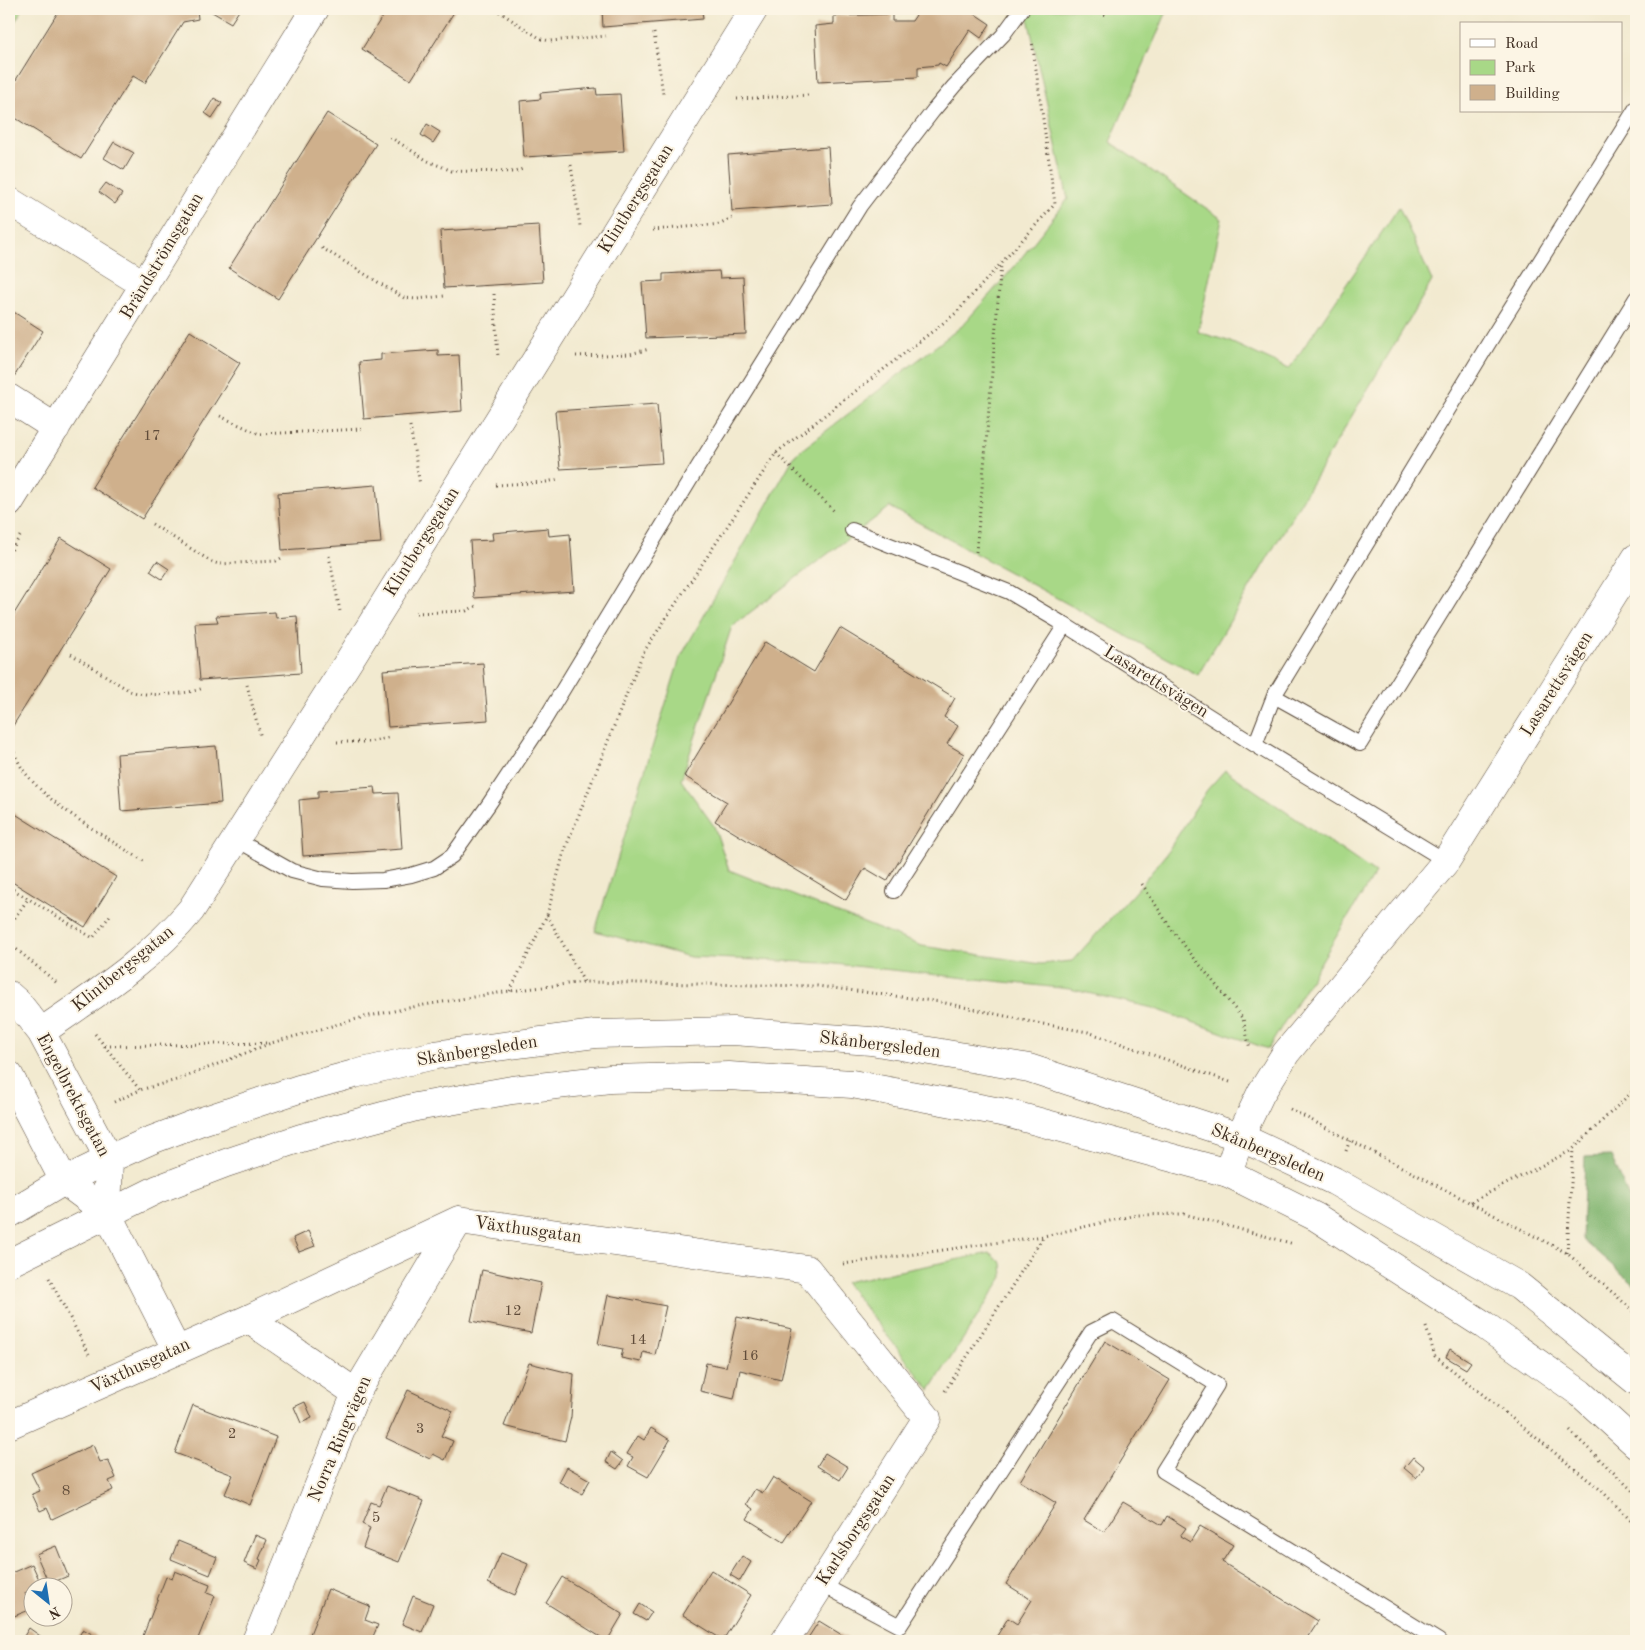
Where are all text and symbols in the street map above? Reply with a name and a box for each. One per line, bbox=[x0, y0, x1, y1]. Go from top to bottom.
legend bbox=[1460, 22, 1622, 112]
text: Road bbox=[1505, 37, 1539, 52]
text: Park bbox=[1505, 61, 1536, 76]
text: Building bbox=[1505, 87, 1560, 102]
street label: Klintbergsgatan bbox=[595, 141, 677, 257]
street label: Brändströmsgatan bbox=[117, 189, 207, 322]
house number: 17 bbox=[143, 429, 161, 444]
street label: Klintbergsgatan bbox=[381, 484, 463, 600]
street label: Lasarettsvägen bbox=[1518, 628, 1597, 740]
street label: Lasarettsvägen bbox=[1100, 643, 1212, 722]
street label: Klintbergsgatan bbox=[69, 922, 178, 1015]
street label: Skånbergsleden bbox=[818, 1029, 942, 1061]
street label: Engelbrektsgatan bbox=[33, 1030, 113, 1160]
street label: Skånbergsleden bbox=[415, 1033, 539, 1069]
street label: Skånbergsleden bbox=[1208, 1121, 1328, 1185]
street label: Växthusgatan bbox=[473, 1214, 583, 1246]
house number: 12 bbox=[504, 1304, 522, 1319]
house number: 14 bbox=[629, 1333, 647, 1348]
street label: Växthusgatan bbox=[87, 1335, 193, 1397]
house number: 16 bbox=[741, 1349, 759, 1364]
street label: Norra Ringvägen bbox=[305, 1373, 375, 1505]
house number: 3 bbox=[416, 1422, 424, 1437]
house number: 2 bbox=[228, 1427, 236, 1442]
street label: Karlsborgsgatan bbox=[813, 1471, 899, 1589]
house number: 8 bbox=[62, 1484, 70, 1499]
house number: 5 bbox=[372, 1511, 380, 1526]
north arrow bbox=[22, 1578, 72, 1628]
text: N bbox=[46, 1604, 62, 1621]

